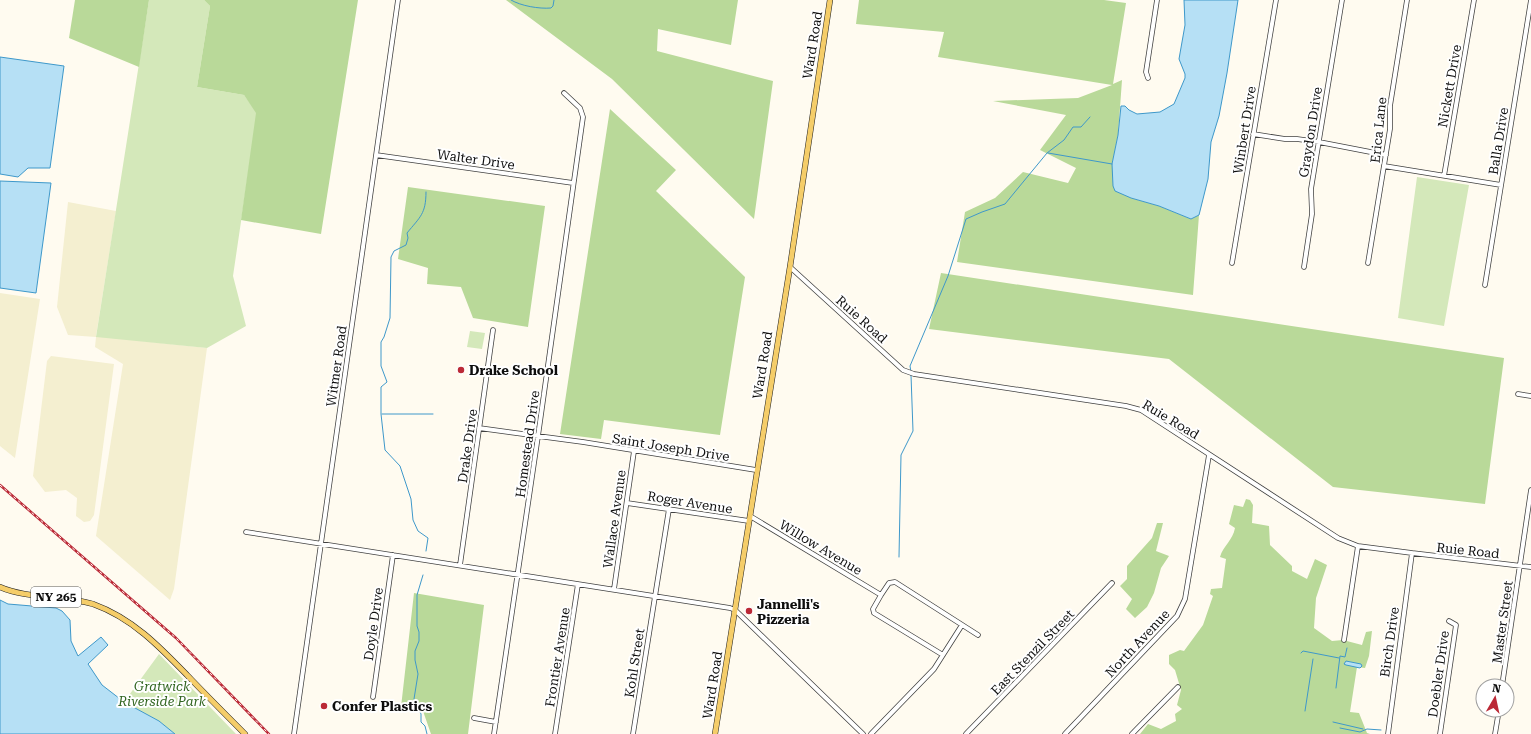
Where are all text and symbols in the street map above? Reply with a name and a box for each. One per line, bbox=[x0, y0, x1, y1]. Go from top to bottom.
street label: Ward Road bbox=[800, 9, 825, 80]
street label: Nickett Drive bbox=[1435, 43, 1464, 129]
street label: Winbert Drive bbox=[1230, 85, 1259, 175]
street label: Graydon Drive bbox=[1296, 86, 1325, 178]
street label: Erica Lane bbox=[1368, 96, 1389, 164]
street label: Balla Drive bbox=[1486, 106, 1511, 176]
street label: Walter Drive bbox=[436, 147, 516, 172]
street label: Ruie Road bbox=[833, 293, 891, 347]
street label: Witmer Road bbox=[323, 324, 350, 408]
street label: Ward Road bbox=[750, 329, 775, 400]
place label: Drake School bbox=[469, 363, 559, 378]
marker: Drake School bbox=[456, 365, 466, 375]
street label: Homestead Drive bbox=[513, 389, 542, 499]
street label: Ruie Road bbox=[1140, 397, 1202, 443]
street label: Drake Drive bbox=[455, 408, 480, 484]
street label: Saint Joseph Drive bbox=[611, 431, 731, 464]
street label: Wallace Avenue bbox=[600, 469, 629, 569]
street label: Roger Avenue bbox=[646, 488, 734, 517]
street label: Willow Avenue bbox=[777, 517, 865, 578]
street label: Ruie Road bbox=[1436, 540, 1501, 561]
street label: Master Street bbox=[1489, 580, 1516, 664]
street label: Doyle Drive bbox=[361, 586, 386, 662]
road number: NY 265 bbox=[31, 587, 81, 607]
place label: Jannelli's Pizzeria bbox=[757, 597, 820, 627]
street label: Frontier Avenue bbox=[542, 606, 573, 708]
marker: Jannelli's Pizzeria bbox=[744, 606, 754, 616]
street label: East Stenzil Street bbox=[988, 606, 1077, 698]
street label: North Avenue bbox=[1102, 606, 1172, 680]
street label: Birch Drive bbox=[1377, 606, 1402, 678]
street label: Kohl Street bbox=[622, 627, 647, 699]
street label: Doebler Drive bbox=[1425, 630, 1452, 718]
street label: Ward Road bbox=[700, 649, 725, 720]
north arrow bbox=[1475, 678, 1515, 718]
park label: Gratwick Riverside Park bbox=[117, 679, 207, 709]
text: N bbox=[1491, 682, 1502, 696]
place label: Confer Plastics bbox=[332, 699, 432, 714]
marker: Confer Plastics bbox=[319, 701, 329, 711]

